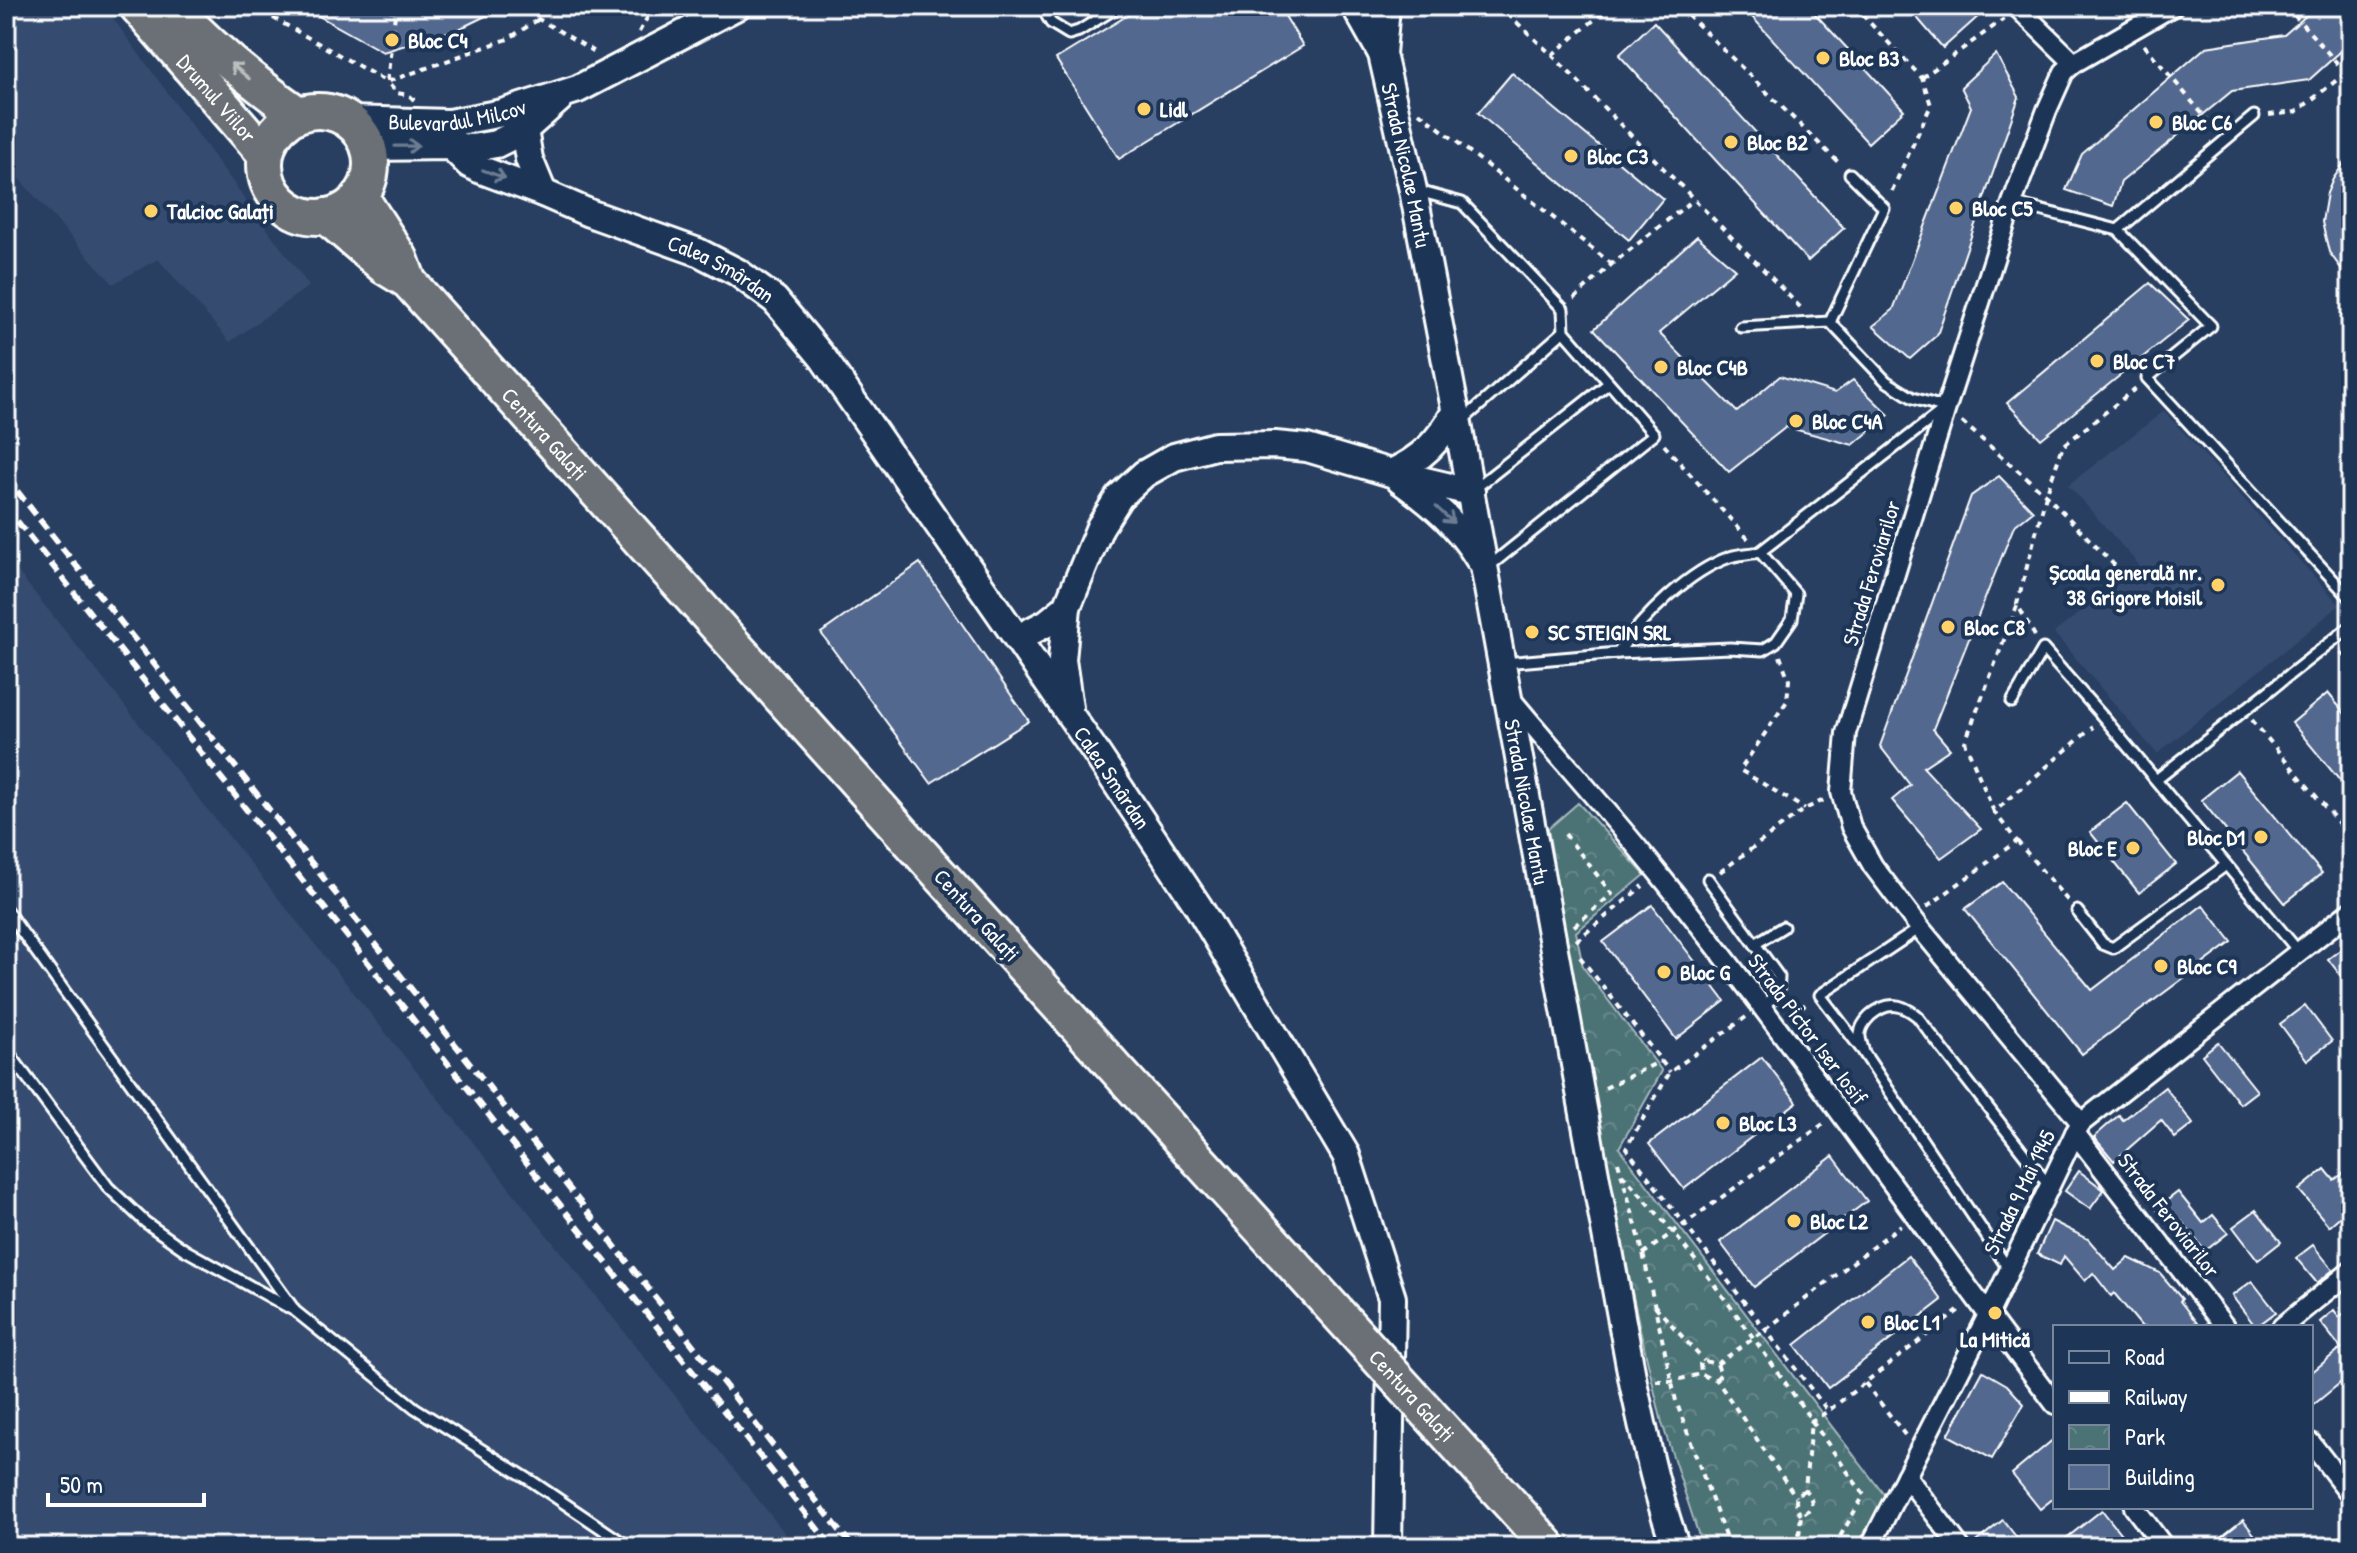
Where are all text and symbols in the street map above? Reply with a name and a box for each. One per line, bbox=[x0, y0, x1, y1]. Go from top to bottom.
place label: Bloc C4 bbox=[408, 25, 468, 55]
marker: Bloc C4 bbox=[383, 31, 401, 49]
place label: Bloc B3 bbox=[1839, 43, 1900, 73]
street label: Drumul Viilor bbox=[170, 48, 264, 149]
marker: Bloc B3 bbox=[1814, 49, 1832, 67]
one-way arrow bbox=[231, 62, 251, 80]
street label: Strada Nicolae Mantu bbox=[1374, 80, 1439, 250]
street label: Bulevardul Milcov bbox=[388, 91, 530, 138]
place label: Lidl bbox=[1160, 94, 1189, 124]
marker: Lidl bbox=[1135, 100, 1153, 118]
place label: Bloc C6 bbox=[2172, 107, 2233, 137]
marker: Bloc C6 bbox=[2147, 113, 2165, 131]
place label: Bloc B2 bbox=[1747, 127, 1809, 157]
marker: Bloc B2 bbox=[1722, 133, 1740, 151]
one-way arrow bbox=[393, 139, 420, 154]
place label: Bloc C3 bbox=[1587, 141, 1649, 171]
marker: Bloc C3 bbox=[1562, 147, 1580, 165]
one-way arrow bbox=[481, 168, 506, 183]
place label: Bloc C5 bbox=[1972, 193, 2034, 223]
place label: Talcioc Galați bbox=[166, 196, 274, 226]
marker: Bloc C5 bbox=[1947, 199, 1965, 217]
marker: Talcioc Galați bbox=[142, 202, 160, 220]
street label: Calea Smârdan bbox=[664, 227, 781, 310]
place label: Bloc C7 bbox=[2113, 346, 2176, 376]
place label: Bloc C4B bbox=[1677, 352, 1748, 382]
marker: Bloc C7 bbox=[2088, 352, 2106, 370]
marker: Bloc C4B bbox=[1652, 358, 1670, 376]
street label: Centura Galați bbox=[495, 381, 595, 487]
place label: Bloc C4A bbox=[1812, 406, 1883, 436]
marker: Bloc C4A bbox=[1787, 412, 1805, 430]
street label: Strada Feroviarilor bbox=[1835, 496, 1907, 649]
one-way arrow bbox=[1435, 505, 1454, 524]
place label: Școala generală nr. 38 Grigore Moisil bbox=[2049, 557, 2203, 613]
marker: Școala generală nr. 38 Grigore Moisil bbox=[2209, 576, 2227, 594]
place label: Bloc C8 bbox=[1964, 612, 2026, 642]
place label: SC STEIGIN SRL bbox=[1548, 617, 1671, 647]
marker: Bloc C8 bbox=[1939, 618, 1957, 636]
marker: SC STEIGIN SRL bbox=[1523, 623, 1541, 641]
street label: Strada Nicolae Mantu bbox=[1497, 717, 1557, 887]
street label: Calea Smârdan bbox=[1067, 720, 1158, 835]
place label: Bloc D1 bbox=[2187, 822, 2245, 852]
marker: Bloc D1 bbox=[2252, 828, 2270, 846]
place label: Bloc E bbox=[2068, 833, 2117, 863]
marker: Bloc E bbox=[2124, 839, 2142, 857]
street label: Centura Galați bbox=[927, 862, 1027, 968]
street label: Strada Pictor Iser Iosif bbox=[1741, 947, 1875, 1111]
place label: Bloc C9 bbox=[2177, 951, 2237, 981]
place label: Bloc G bbox=[1680, 957, 1730, 987]
marker: Bloc C9 bbox=[2152, 957, 2170, 975]
marker: Bloc G bbox=[1655, 963, 1673, 981]
place label: Bloc L3 bbox=[1739, 1108, 1797, 1138]
marker: Bloc L3 bbox=[1714, 1114, 1732, 1132]
street label: Strada 9 Mai 1945 bbox=[1976, 1125, 2062, 1259]
street label: Strada Feroviarilor bbox=[2111, 1147, 2227, 1284]
place label: Bloc L2 bbox=[1810, 1206, 1869, 1236]
marker: Bloc L2 bbox=[1785, 1212, 1803, 1230]
marker: La Mitică bbox=[1986, 1304, 2004, 1322]
place label: Bloc L1 bbox=[1884, 1307, 1940, 1337]
marker: Bloc L1 bbox=[1859, 1313, 1877, 1331]
place label: La Mitică bbox=[1960, 1324, 2030, 1354]
legend bbox=[2053, 1325, 2313, 1509]
text: Road bbox=[2125, 1340, 2164, 1372]
street label: Centura Galați bbox=[1362, 1343, 1462, 1448]
text: Railway bbox=[2125, 1380, 2188, 1412]
text: Park bbox=[2125, 1420, 2165, 1452]
scale bar bbox=[48, 1457, 204, 1507]
text: Building bbox=[2125, 1460, 2195, 1492]
text: 50 m bbox=[60, 1468, 103, 1500]

